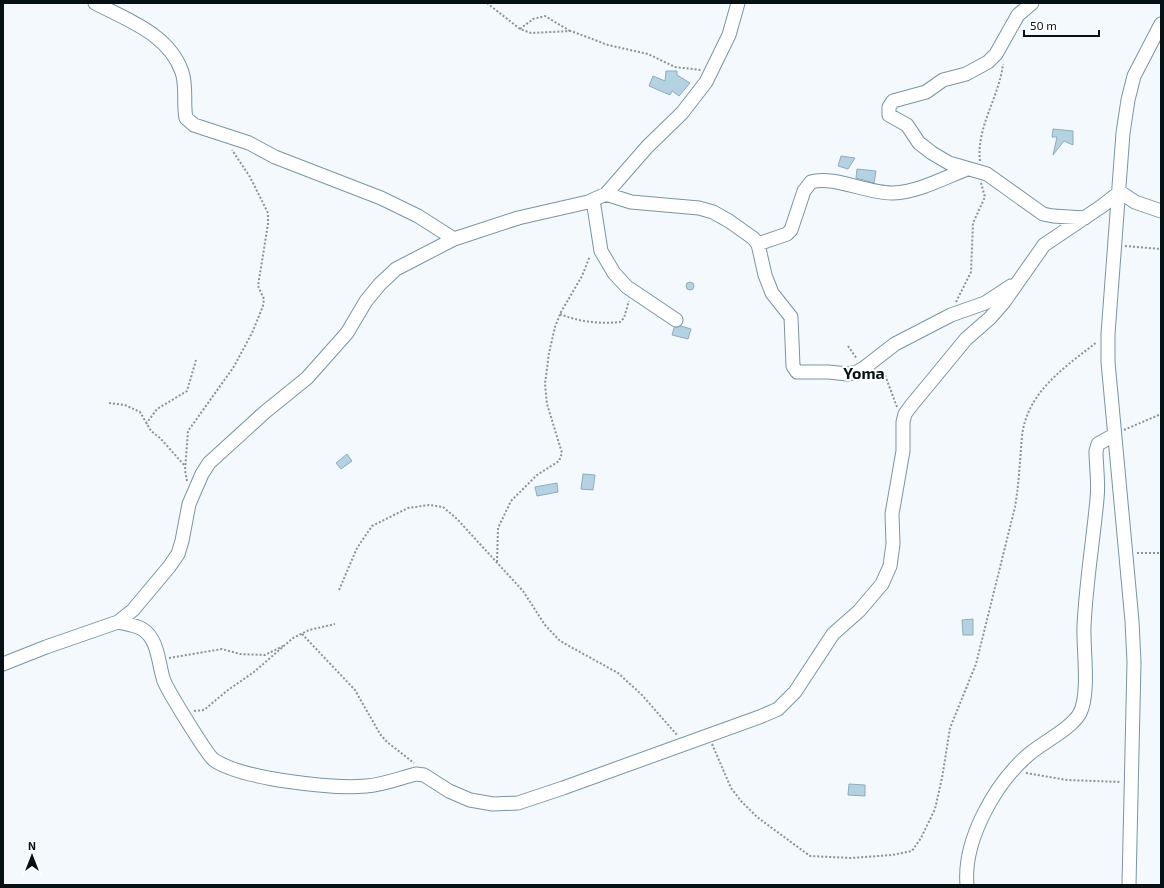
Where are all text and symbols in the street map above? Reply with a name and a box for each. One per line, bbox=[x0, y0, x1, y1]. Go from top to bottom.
scale bar bbox=[1024, 12, 1099, 38]
text: 50 m bbox=[1030, 18, 1057, 32]
district label: Yoma bbox=[843, 363, 885, 382]
north arrow bbox=[12, 836, 52, 876]
text: N bbox=[28, 839, 36, 852]

